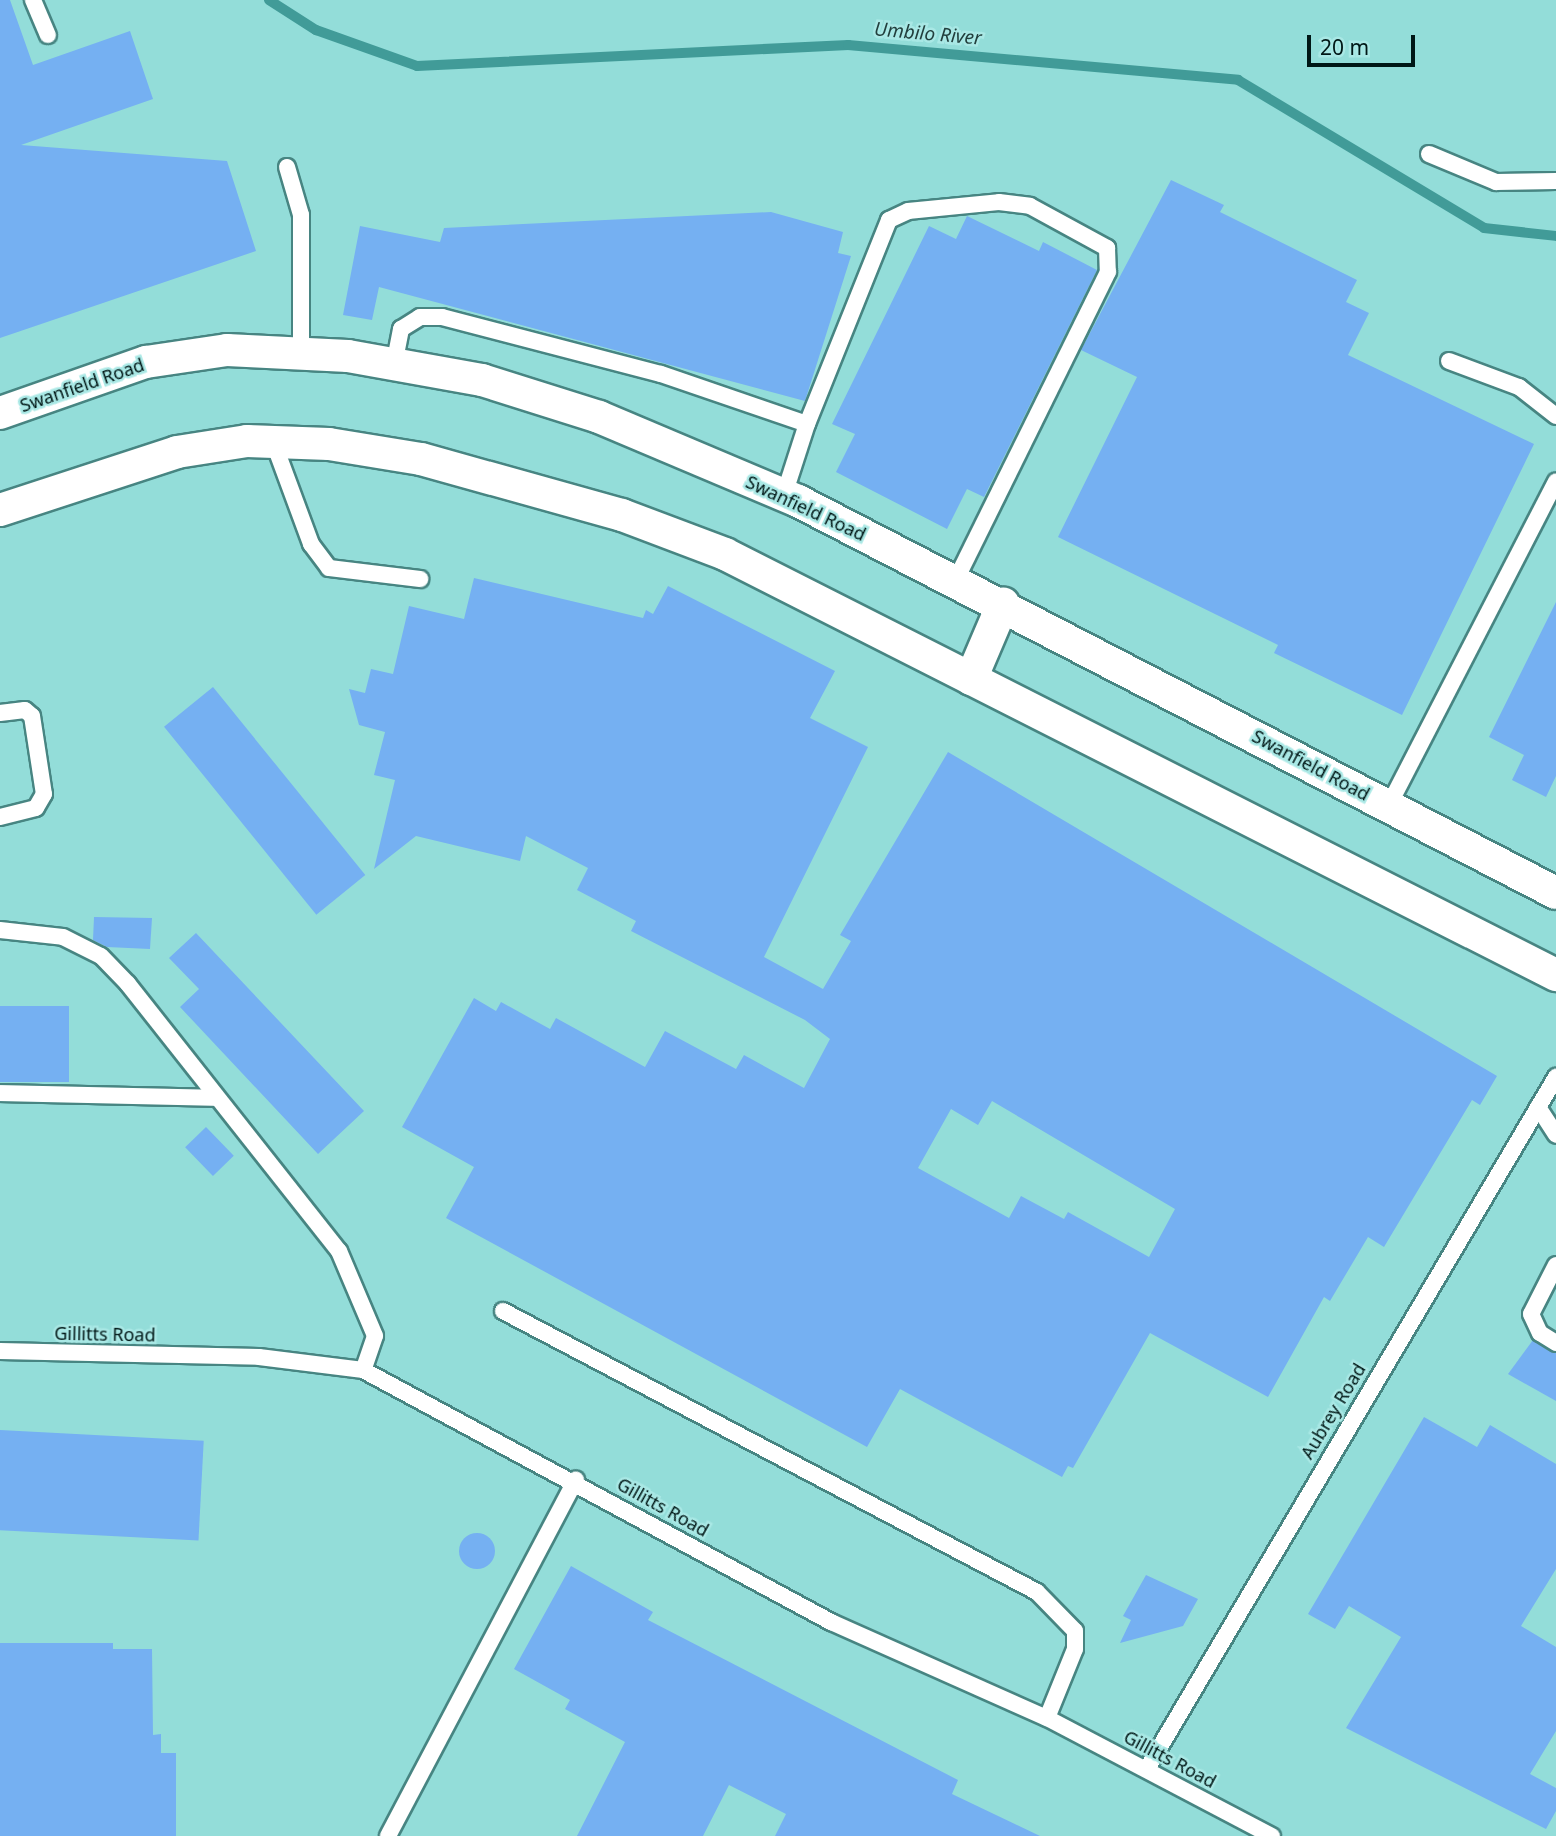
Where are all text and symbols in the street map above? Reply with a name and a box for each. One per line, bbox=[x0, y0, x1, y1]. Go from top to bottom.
water label: Umbilo River bbox=[873, 18, 983, 50]
scale bar bbox=[1311, 21, 1420, 65]
text: 20 m bbox=[1320, 33, 1369, 61]
street label: Swanfield Road bbox=[17, 354, 147, 416]
street label: Swanfield Road bbox=[743, 471, 869, 545]
street label: Swanfield Road bbox=[1249, 725, 1373, 805]
street label: Gillitts Road bbox=[54, 1322, 156, 1346]
street label: Aubrey Road bbox=[1296, 1359, 1370, 1463]
street label: Gillitts Road bbox=[613, 1473, 713, 1541]
street label: Gillitts Road bbox=[1120, 1726, 1220, 1792]

